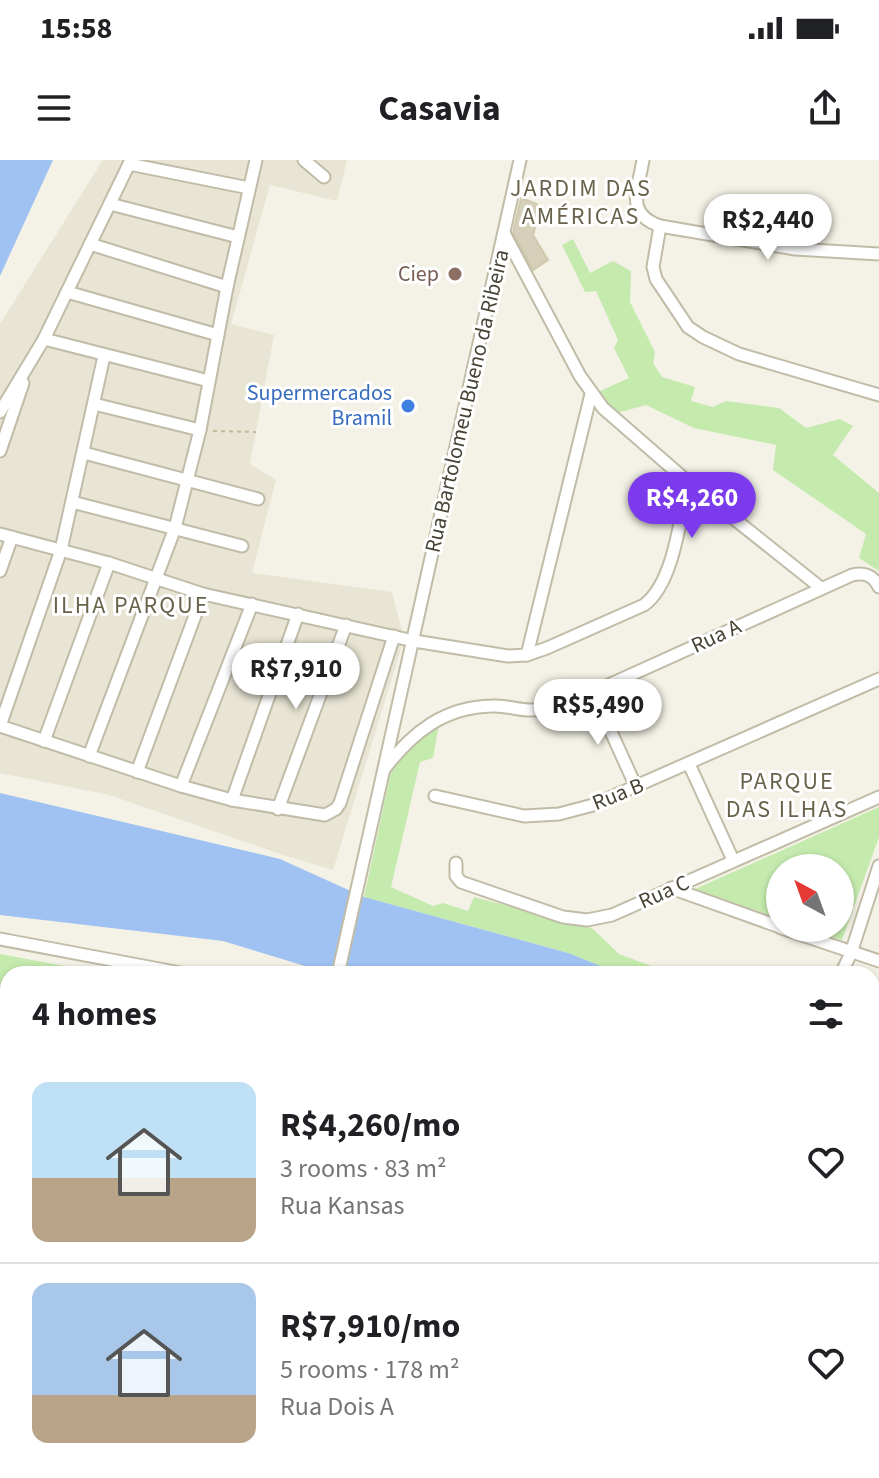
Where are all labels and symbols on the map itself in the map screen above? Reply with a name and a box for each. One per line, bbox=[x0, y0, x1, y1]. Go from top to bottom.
district label: JARDIM DAS AMÉRICAS bbox=[510, 171, 652, 234]
pin: R$2,440 bbox=[694, 194, 842, 262]
street label: Rua Bartolomeu Bueno da Ribeira bbox=[417, 246, 517, 556]
place label: Ciep bbox=[398, 258, 439, 290]
marker: Ciep bbox=[446, 265, 464, 283]
place label: Supermercados Bramil bbox=[247, 377, 392, 434]
marker: Supermercados Bramil bbox=[399, 397, 417, 415]
pin: R$4,260 bbox=[618, 472, 766, 540]
district label: ILHA PARQUE bbox=[53, 588, 209, 623]
street label: Rua A bbox=[686, 611, 746, 661]
pin: R$7,910 bbox=[222, 643, 370, 711]
pin: R$5,490 bbox=[524, 679, 672, 747]
district label: PARQUE DAS ILHAS bbox=[726, 764, 848, 827]
street label: Rua B bbox=[587, 769, 649, 819]
north arrow bbox=[766, 854, 854, 942]
street label: Rua C bbox=[633, 867, 695, 917]

